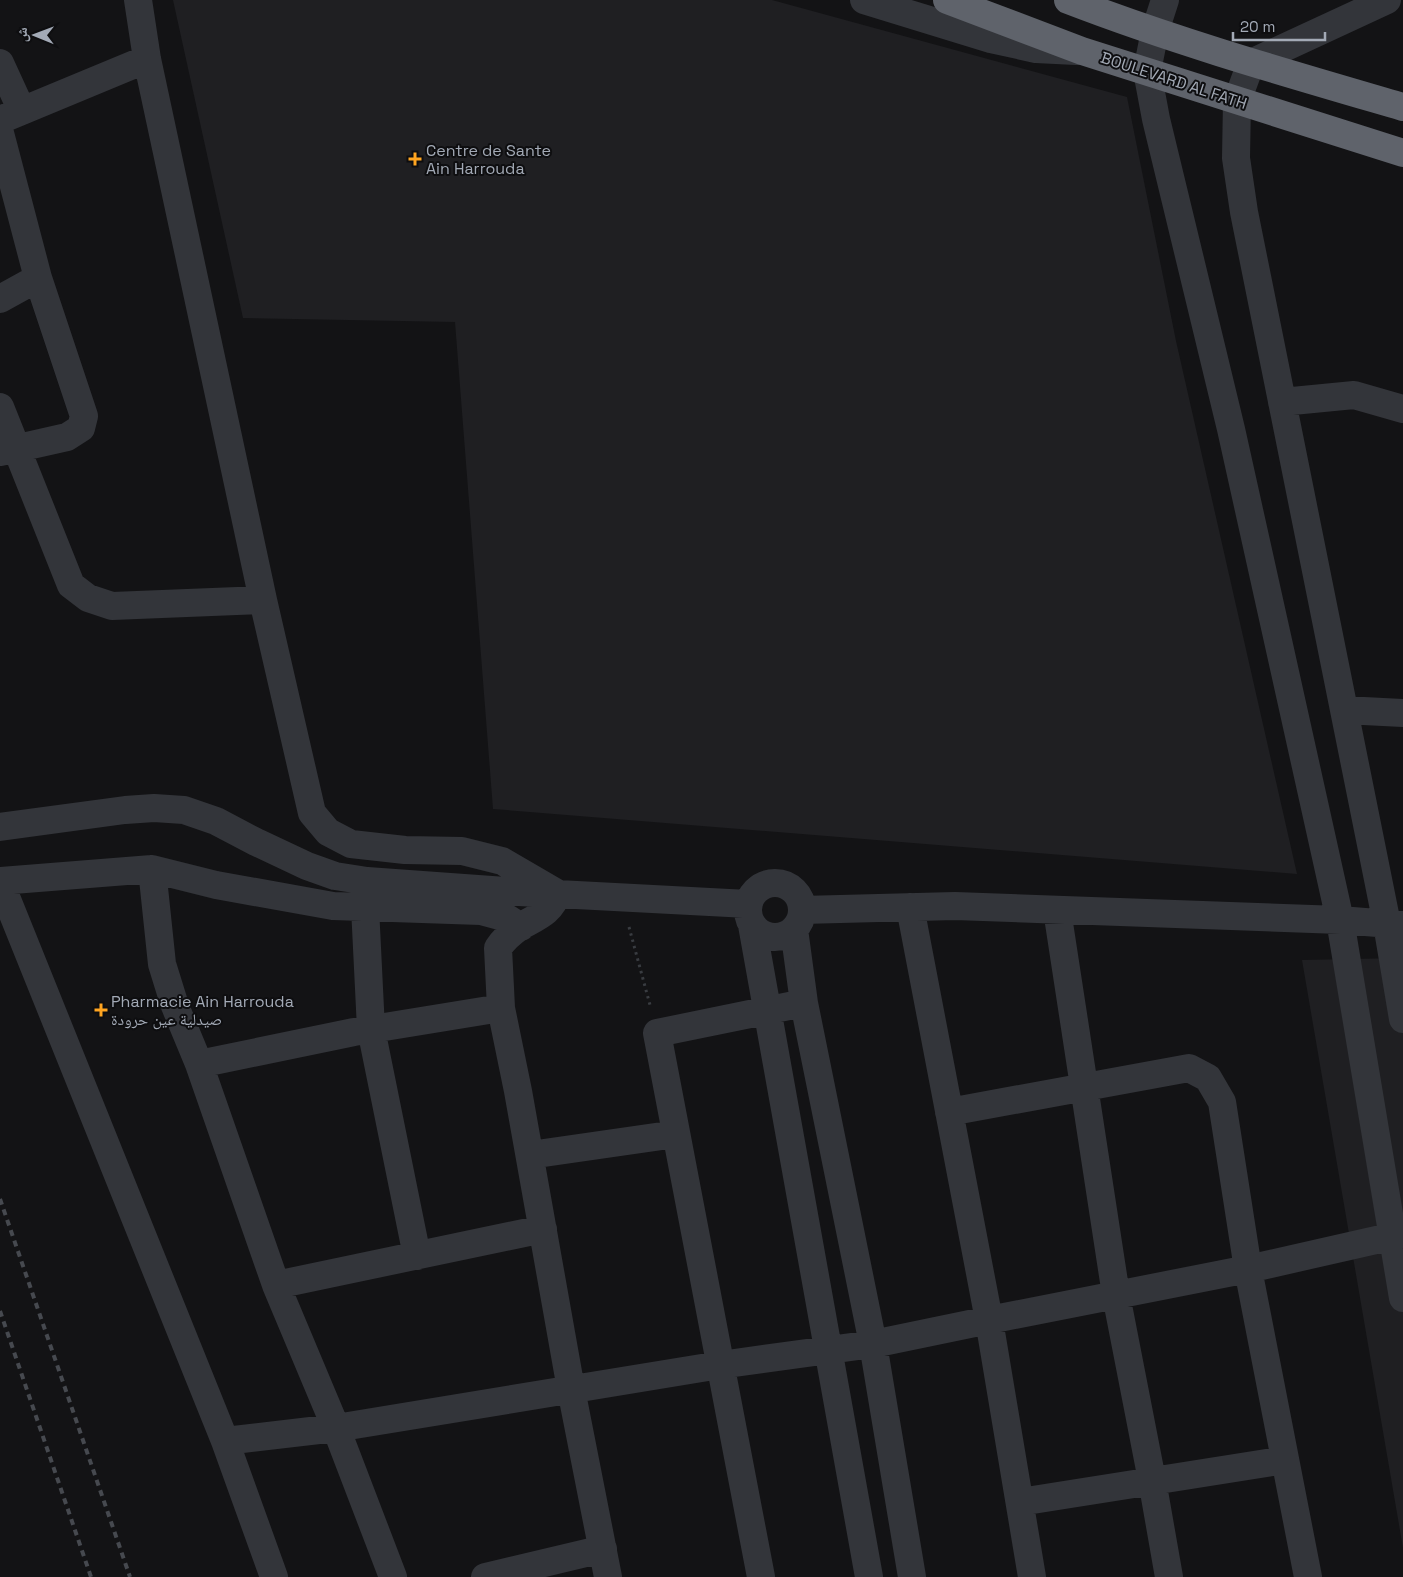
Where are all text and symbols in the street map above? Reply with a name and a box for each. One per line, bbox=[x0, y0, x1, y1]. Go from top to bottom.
north arrow bbox=[10, 10, 60, 60]
scale bar bbox=[1233, 10, 1326, 42]
text: 20 m bbox=[1240, 17, 1275, 36]
text: ش bbox=[13, 27, 31, 42]
street label: BOULEVARD AL FATH bbox=[1098, 47, 1250, 114]
place label: Centre de Sante Ain Harrouda bbox=[426, 140, 551, 179]
marker: Centre de Sante Ain Harrouda bbox=[408, 152, 422, 166]
place label: Pharmacie Ain Harrouda صيدلية عين حرودة bbox=[111, 991, 294, 1030]
marker: Pharmacie Ain Harrouda صيدلية عين حرودة bbox=[95, 1004, 107, 1016]

